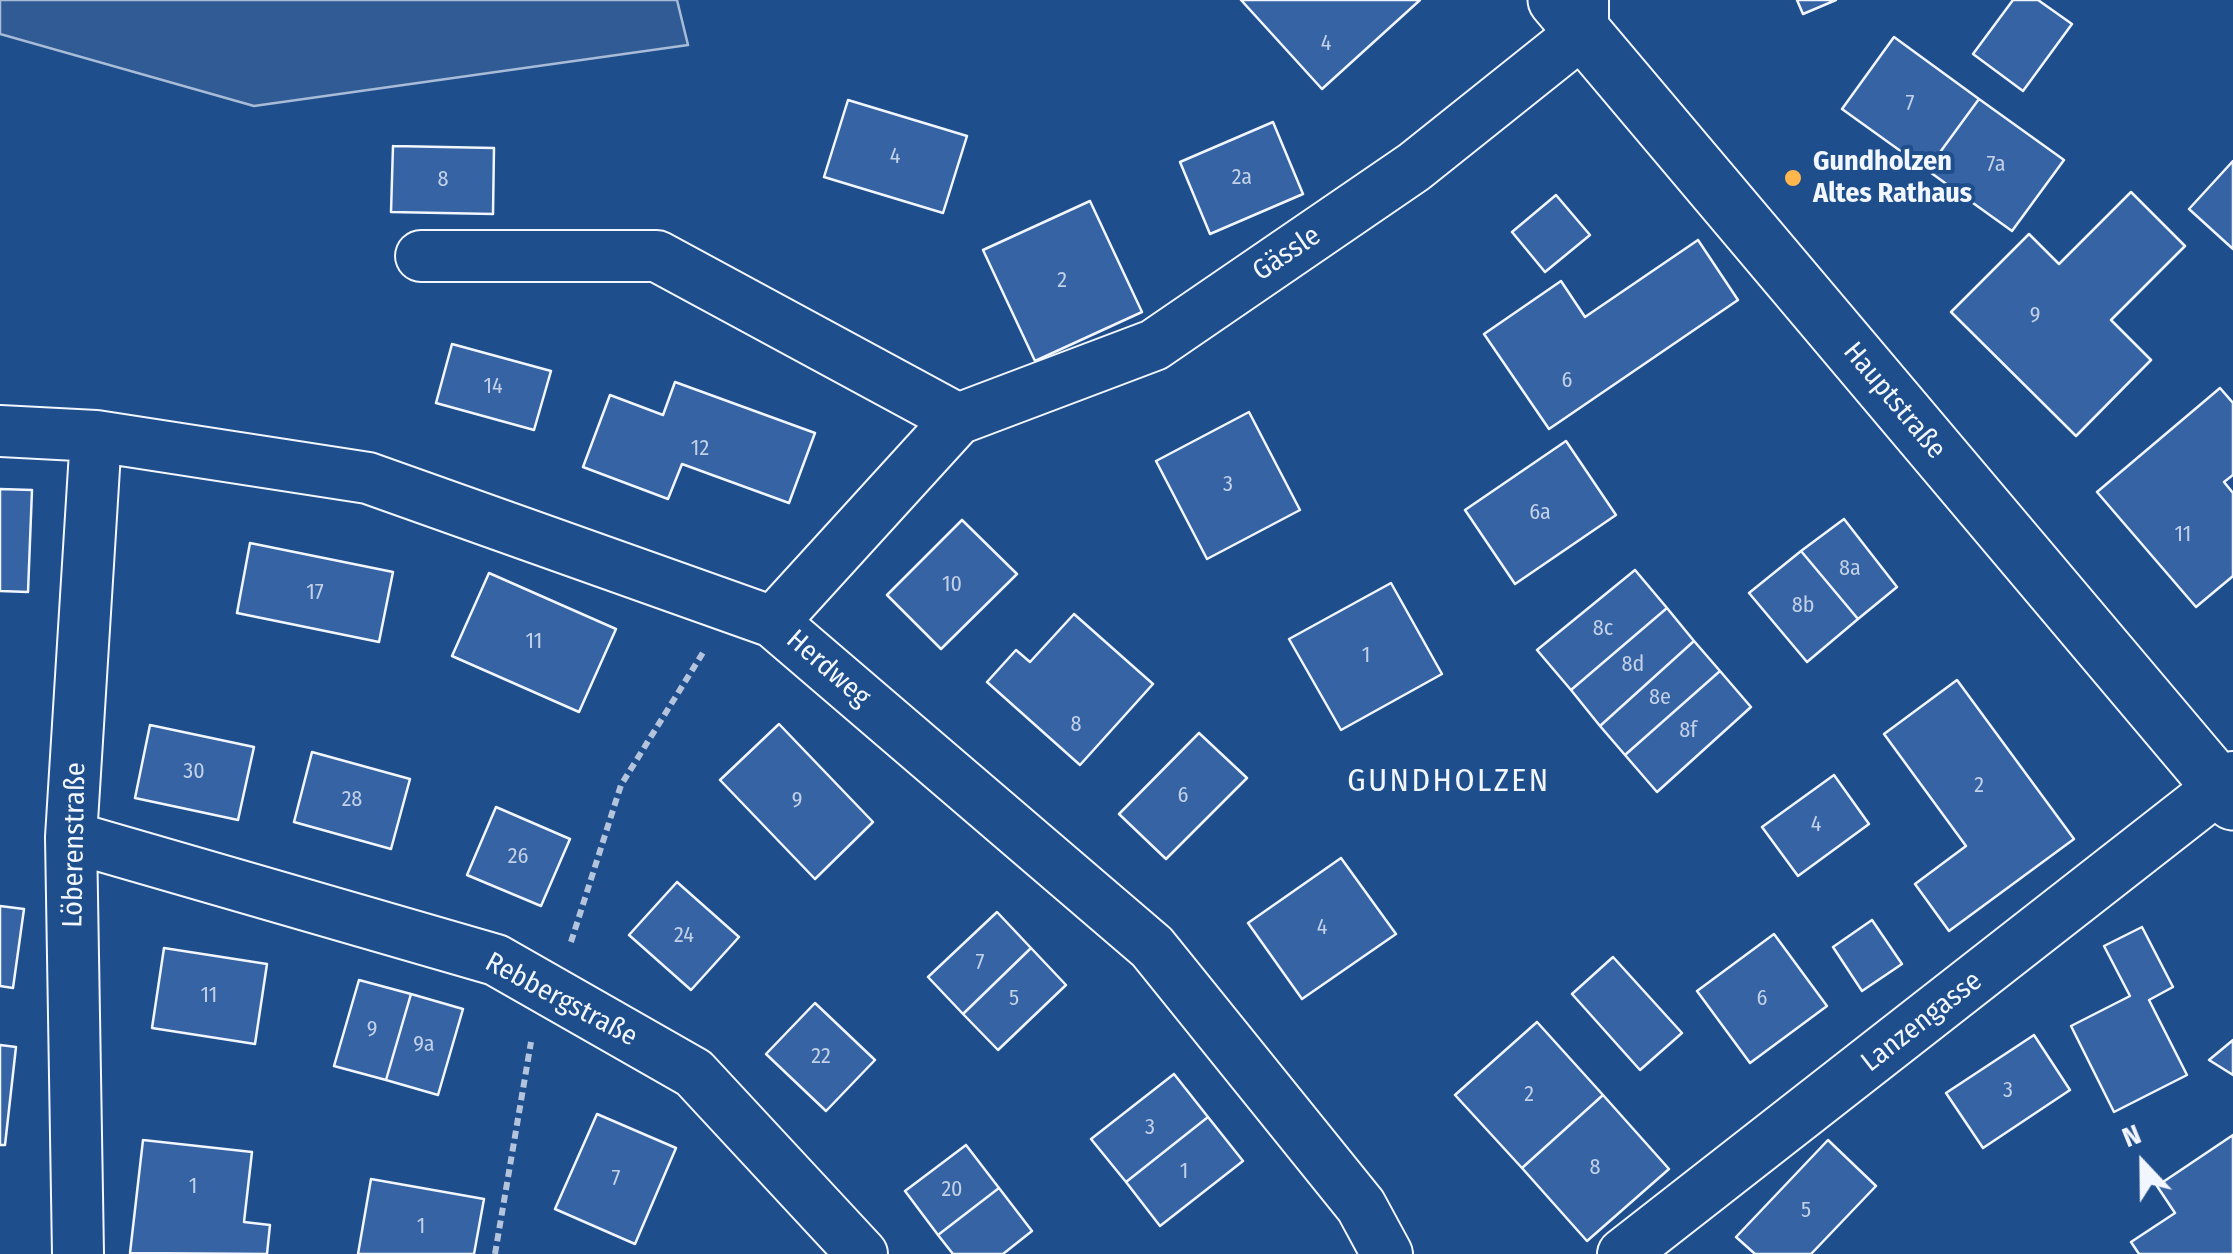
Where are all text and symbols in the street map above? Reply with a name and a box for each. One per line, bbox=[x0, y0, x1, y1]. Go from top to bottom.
house number: 4 bbox=[1321, 31, 1331, 57]
house number: 7 bbox=[1906, 91, 1914, 117]
house number: 4 bbox=[890, 144, 900, 170]
place label: Gundholzen Altes Rathaus bbox=[1813, 145, 1972, 211]
house number: 7a bbox=[1986, 152, 2006, 178]
house number: 2a bbox=[1232, 165, 1252, 191]
house number: 8 bbox=[438, 167, 448, 193]
marker: Gundholzen Altes Rathaus bbox=[1782, 167, 1804, 189]
street label: Gässle bbox=[1247, 219, 1327, 289]
house number: 2 bbox=[1057, 268, 1067, 294]
house number: 9 bbox=[2030, 303, 2040, 329]
street label: Hauptstraße bbox=[1836, 336, 1952, 466]
house number: 6 bbox=[1562, 368, 1572, 394]
house number: 14 bbox=[483, 374, 503, 400]
house number: 12 bbox=[691, 436, 709, 462]
house number: 3 bbox=[1223, 472, 1233, 498]
house number: 6a bbox=[1529, 500, 1551, 526]
house number: 11 bbox=[2175, 522, 2191, 548]
house number: 8a bbox=[1839, 556, 1861, 582]
house number: 10 bbox=[942, 572, 962, 598]
house number: 17 bbox=[306, 580, 324, 606]
house number: 8b bbox=[1792, 593, 1814, 619]
house number: 8c bbox=[1593, 616, 1613, 642]
street label: Herdweg bbox=[779, 623, 877, 715]
house number: 11 bbox=[526, 629, 542, 655]
house number: 1 bbox=[1362, 643, 1370, 669]
house number: 8d bbox=[1622, 652, 1644, 678]
house number: 8e bbox=[1649, 685, 1671, 711]
house number: 8 bbox=[1071, 712, 1081, 738]
house number: 8f bbox=[1679, 718, 1697, 744]
house number: 30 bbox=[183, 759, 205, 785]
street label: Löberenstraße bbox=[57, 762, 93, 928]
district label: GUNDHOLZEN bbox=[1347, 763, 1551, 801]
house number: 2 bbox=[1974, 773, 1984, 799]
house number: 6 bbox=[1178, 783, 1188, 809]
house number: 28 bbox=[342, 787, 362, 813]
house number: 9 bbox=[792, 788, 802, 814]
house number: 4 bbox=[1811, 812, 1821, 838]
house number: 26 bbox=[508, 844, 528, 870]
house number: 4 bbox=[1317, 915, 1327, 941]
house number: 24 bbox=[674, 923, 694, 949]
street label: Rebbergstraße bbox=[479, 946, 643, 1054]
house number: 7 bbox=[976, 950, 984, 976]
street label: Lanzengasse bbox=[1855, 965, 1989, 1079]
house number: 11 bbox=[201, 983, 217, 1009]
house number: 5 bbox=[1009, 986, 1019, 1012]
house number: 6 bbox=[1757, 986, 1767, 1012]
house number: 9 bbox=[367, 1017, 377, 1043]
house number: 9a bbox=[413, 1032, 435, 1058]
house number: 22 bbox=[811, 1044, 831, 1070]
house number: 3 bbox=[2003, 1078, 2013, 1104]
house number: 2 bbox=[1524, 1082, 1534, 1108]
north arrow bbox=[2093, 1114, 2193, 1214]
house number: 3 bbox=[1145, 1115, 1155, 1141]
text: N bbox=[2118, 1117, 2146, 1154]
house number: 8 bbox=[1590, 1155, 1600, 1181]
house number: 1 bbox=[1180, 1159, 1188, 1185]
house number: 7 bbox=[612, 1166, 620, 1192]
house number: 1 bbox=[189, 1174, 197, 1200]
house number: 20 bbox=[941, 1177, 963, 1203]
house number: 5 bbox=[1801, 1198, 1811, 1224]
house number: 1 bbox=[417, 1214, 425, 1240]

